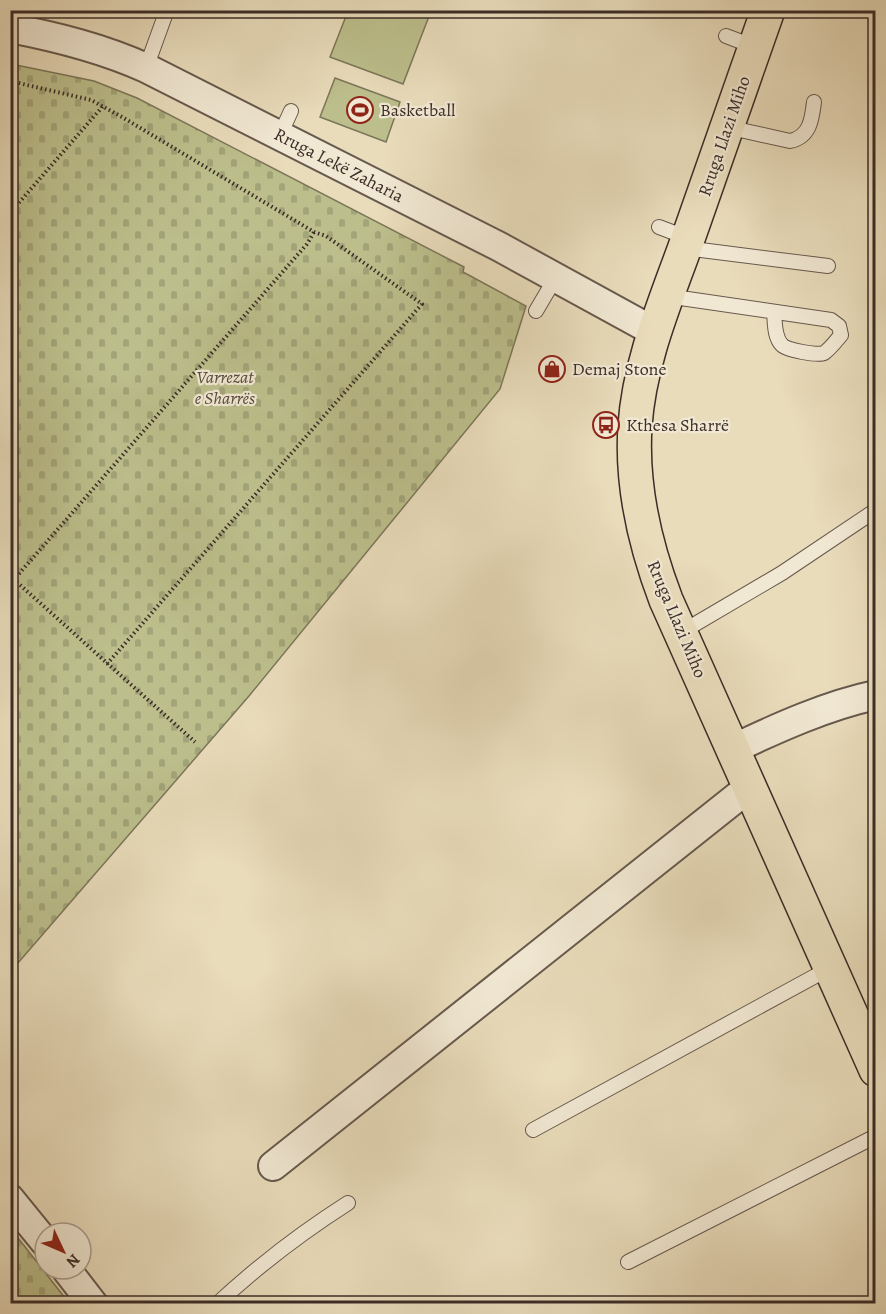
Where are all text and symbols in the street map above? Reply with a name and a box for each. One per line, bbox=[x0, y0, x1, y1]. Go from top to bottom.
street label: Rruga Llazi Miho bbox=[692, 73, 756, 199]
sports icon: Basketball bbox=[345, 95, 375, 125]
place label: Basketball bbox=[380, 98, 456, 122]
street label: Rruga Lekë Zaharia bbox=[270, 122, 409, 208]
shop icon: Demaj Stone bbox=[537, 354, 567, 384]
place label: Demaj Stone bbox=[572, 357, 667, 381]
park label: Varrezat e Sharrës bbox=[195, 365, 255, 410]
bus stop icon: Kthesa Sharrë bbox=[591, 410, 621, 440]
place label: Kthesa Sharrë bbox=[626, 413, 729, 437]
street label: Rruga Llazi Miho bbox=[641, 556, 713, 682]
north arrow bbox=[33, 1221, 93, 1281]
text: N bbox=[61, 1249, 85, 1273]

